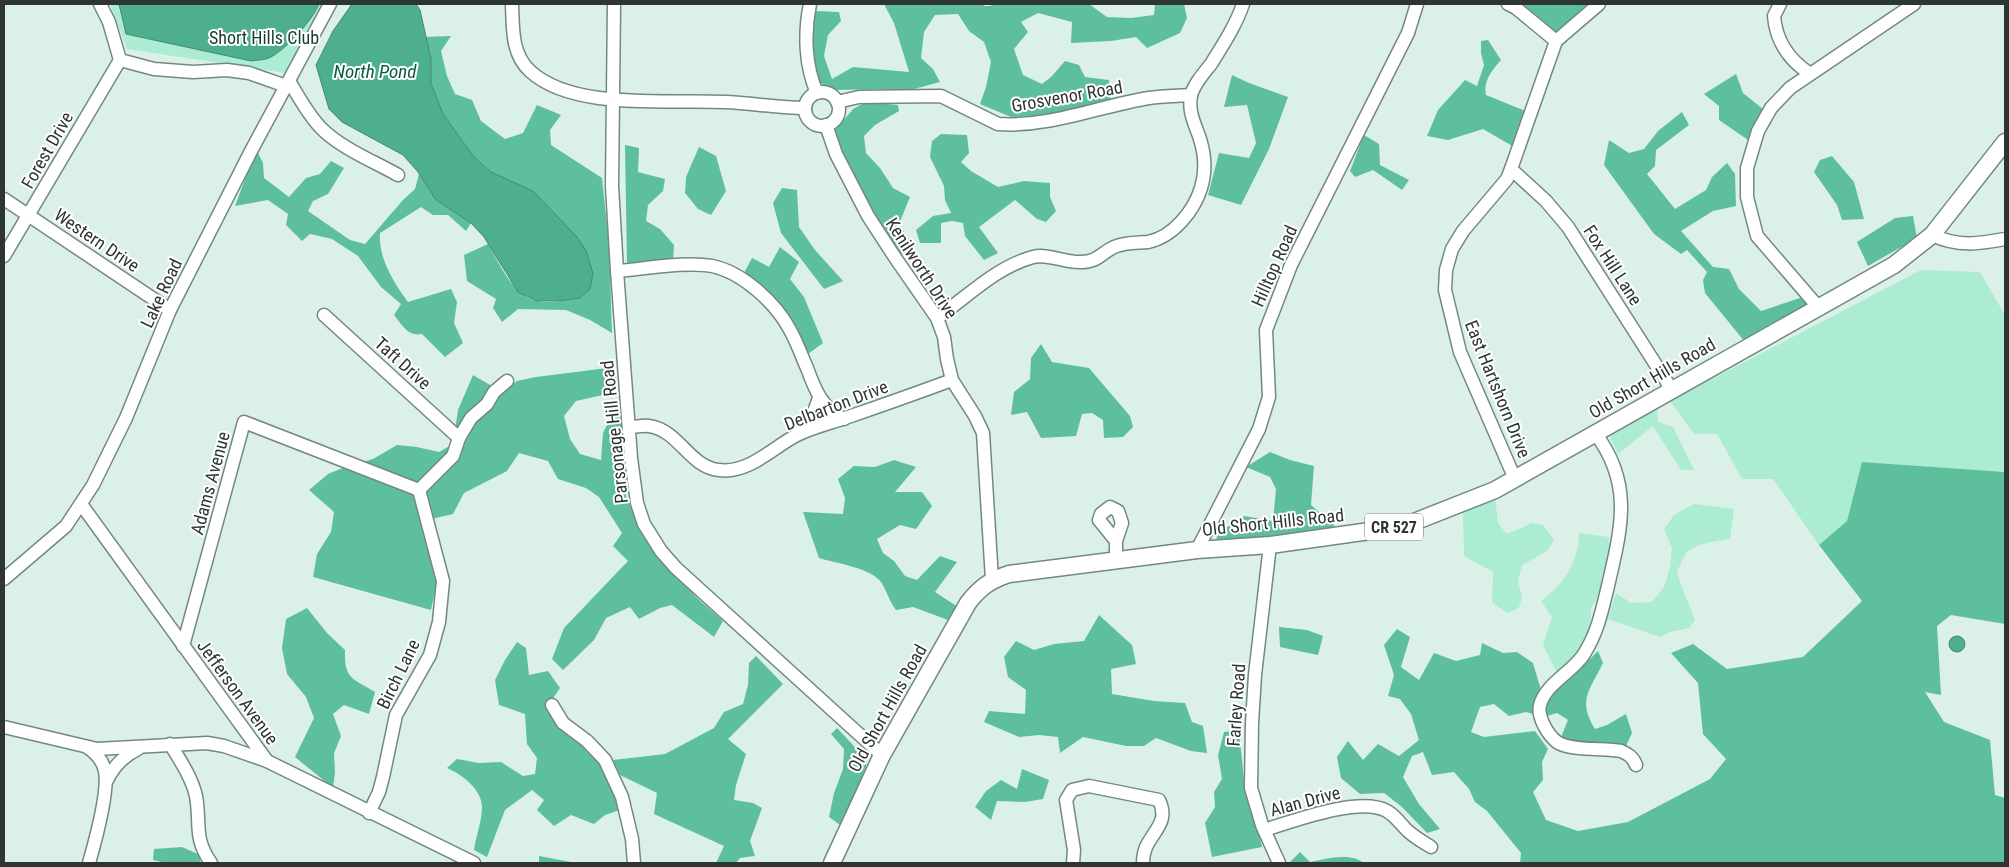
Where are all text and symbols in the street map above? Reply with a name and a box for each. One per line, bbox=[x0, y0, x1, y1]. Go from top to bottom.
park label: Short Hills Club bbox=[209, 27, 319, 48]
water label: North Pond bbox=[334, 60, 417, 83]
street label: Grosvenor Road bbox=[1010, 76, 1124, 116]
street label: Forest Drive bbox=[17, 108, 77, 192]
street label: Western Drive bbox=[50, 204, 144, 276]
street label: Kenilworth Drive bbox=[882, 214, 962, 322]
street label: Fox Hill Lane bbox=[1579, 221, 1647, 309]
street label: Hilltop Road bbox=[1247, 222, 1301, 310]
street label: Lake Road bbox=[136, 255, 186, 331]
street label: East Hartshorn Drive bbox=[1461, 317, 1535, 461]
street label: Taft Drive bbox=[371, 332, 435, 394]
street label: Old Short Hills Road bbox=[1585, 333, 1719, 423]
street label: Parsonage Hill Road bbox=[596, 359, 632, 505]
street label: Delbarton Drive bbox=[781, 376, 891, 434]
street label: Adams Avenue bbox=[186, 429, 234, 537]
street label: Old Short Hills Road bbox=[1201, 504, 1345, 540]
road number: CR 527 bbox=[1365, 514, 1423, 540]
street label: Jefferson Avenue bbox=[193, 636, 283, 748]
street label: Birch Lane bbox=[372, 636, 424, 712]
street label: Old Short Hills Road bbox=[843, 641, 931, 775]
street label: Farley Road bbox=[1223, 663, 1249, 747]
street label: Alan Drive bbox=[1268, 782, 1342, 820]

